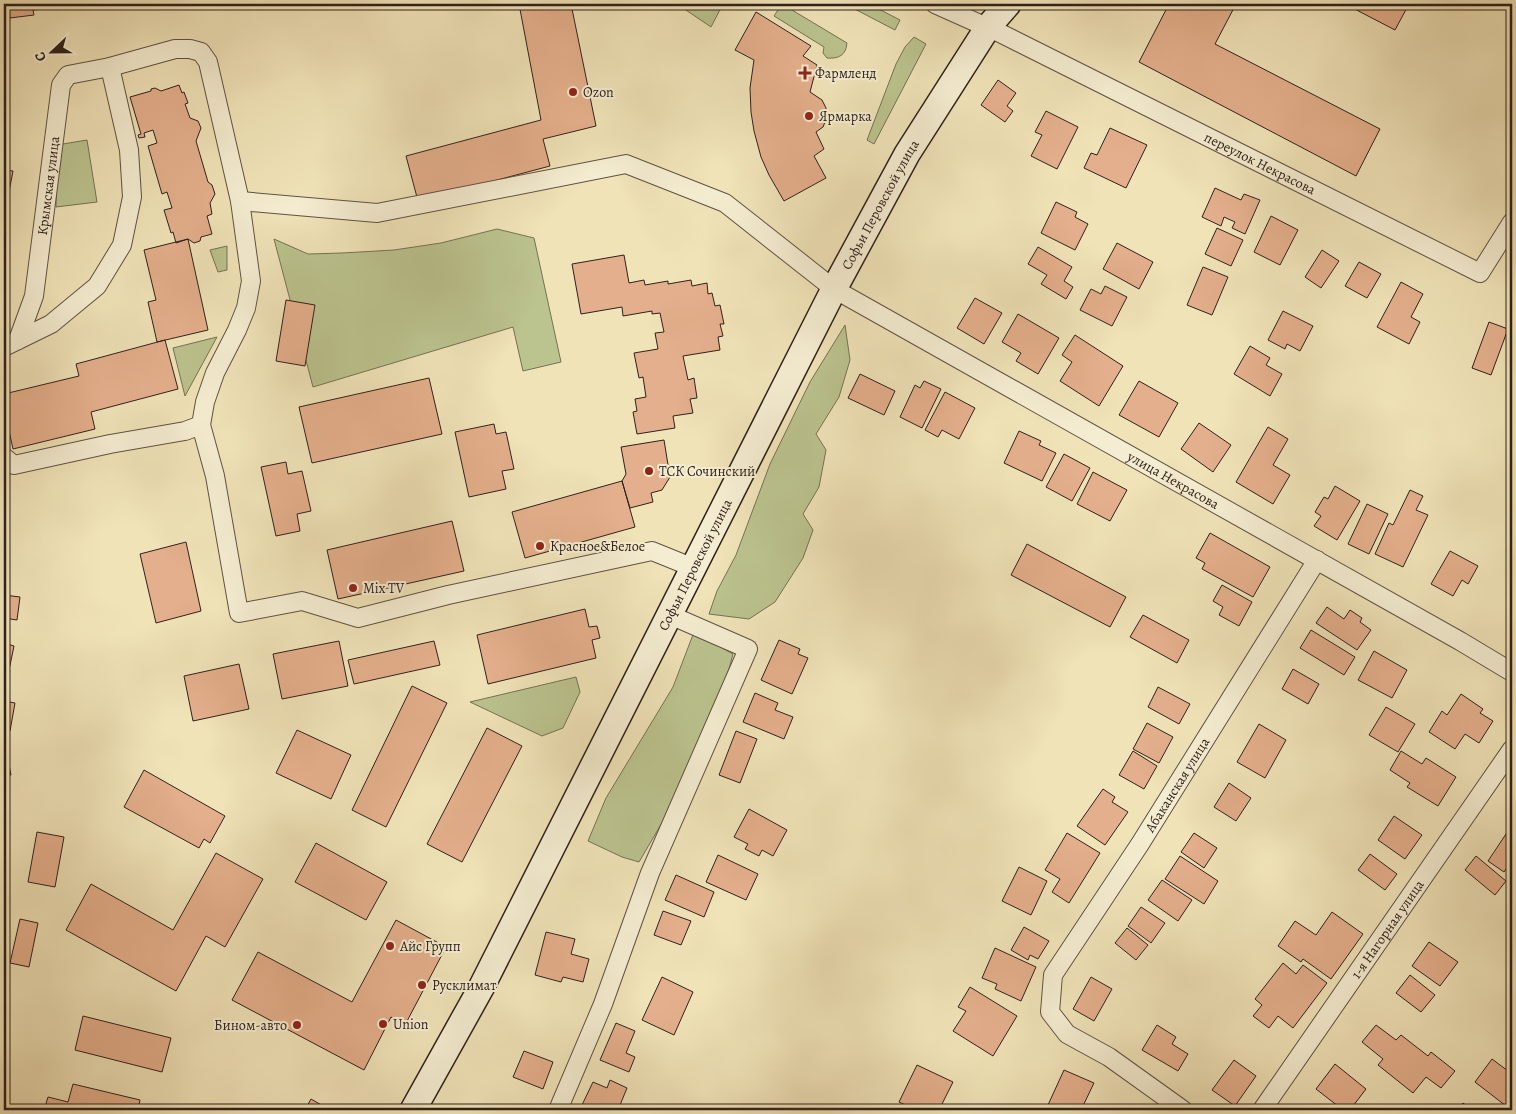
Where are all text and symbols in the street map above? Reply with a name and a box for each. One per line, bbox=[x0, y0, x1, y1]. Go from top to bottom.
north arrow bbox=[28, 28, 78, 78]
text: С bbox=[30, 49, 51, 64]
place label: Фармленд bbox=[815, 64, 877, 83]
marker: Фармленд bbox=[799, 67, 811, 79]
place label: Ozon bbox=[583, 83, 614, 102]
marker: Ozon bbox=[567, 86, 579, 98]
place label: Ярмарка bbox=[819, 107, 872, 126]
marker: Ярмарка bbox=[803, 110, 815, 122]
street label: переулок Некрасова bbox=[1201, 128, 1319, 200]
street label: Крымская улица bbox=[33, 135, 64, 236]
street label: Софьи Перовской улица bbox=[837, 136, 924, 273]
street label: улица Некрасова bbox=[1123, 446, 1223, 514]
place label: ТСК Сочинский bbox=[659, 462, 755, 481]
marker: ТСК Сочинский bbox=[643, 465, 655, 477]
street label: Софьи Перовской улица bbox=[654, 495, 737, 634]
place label: Красное&Белое bbox=[550, 537, 645, 556]
marker: Красное&Белое bbox=[534, 540, 546, 552]
place label: Mix TV bbox=[363, 579, 405, 598]
marker: Mix TV bbox=[347, 582, 359, 594]
street label: Абаканская улица bbox=[1140, 733, 1214, 837]
street label: 1-я Нагорная улица bbox=[1347, 876, 1429, 983]
place label: Айс Групп bbox=[399, 937, 461, 956]
marker: Айс Групп bbox=[384, 940, 396, 952]
place label: Русклимат bbox=[432, 976, 497, 995]
marker: Русклимат bbox=[416, 979, 428, 991]
place label: Union bbox=[393, 1015, 429, 1034]
place label: Бином-авто bbox=[214, 1016, 287, 1035]
marker: Union bbox=[377, 1018, 389, 1030]
marker: Бином-авто bbox=[291, 1019, 303, 1031]

